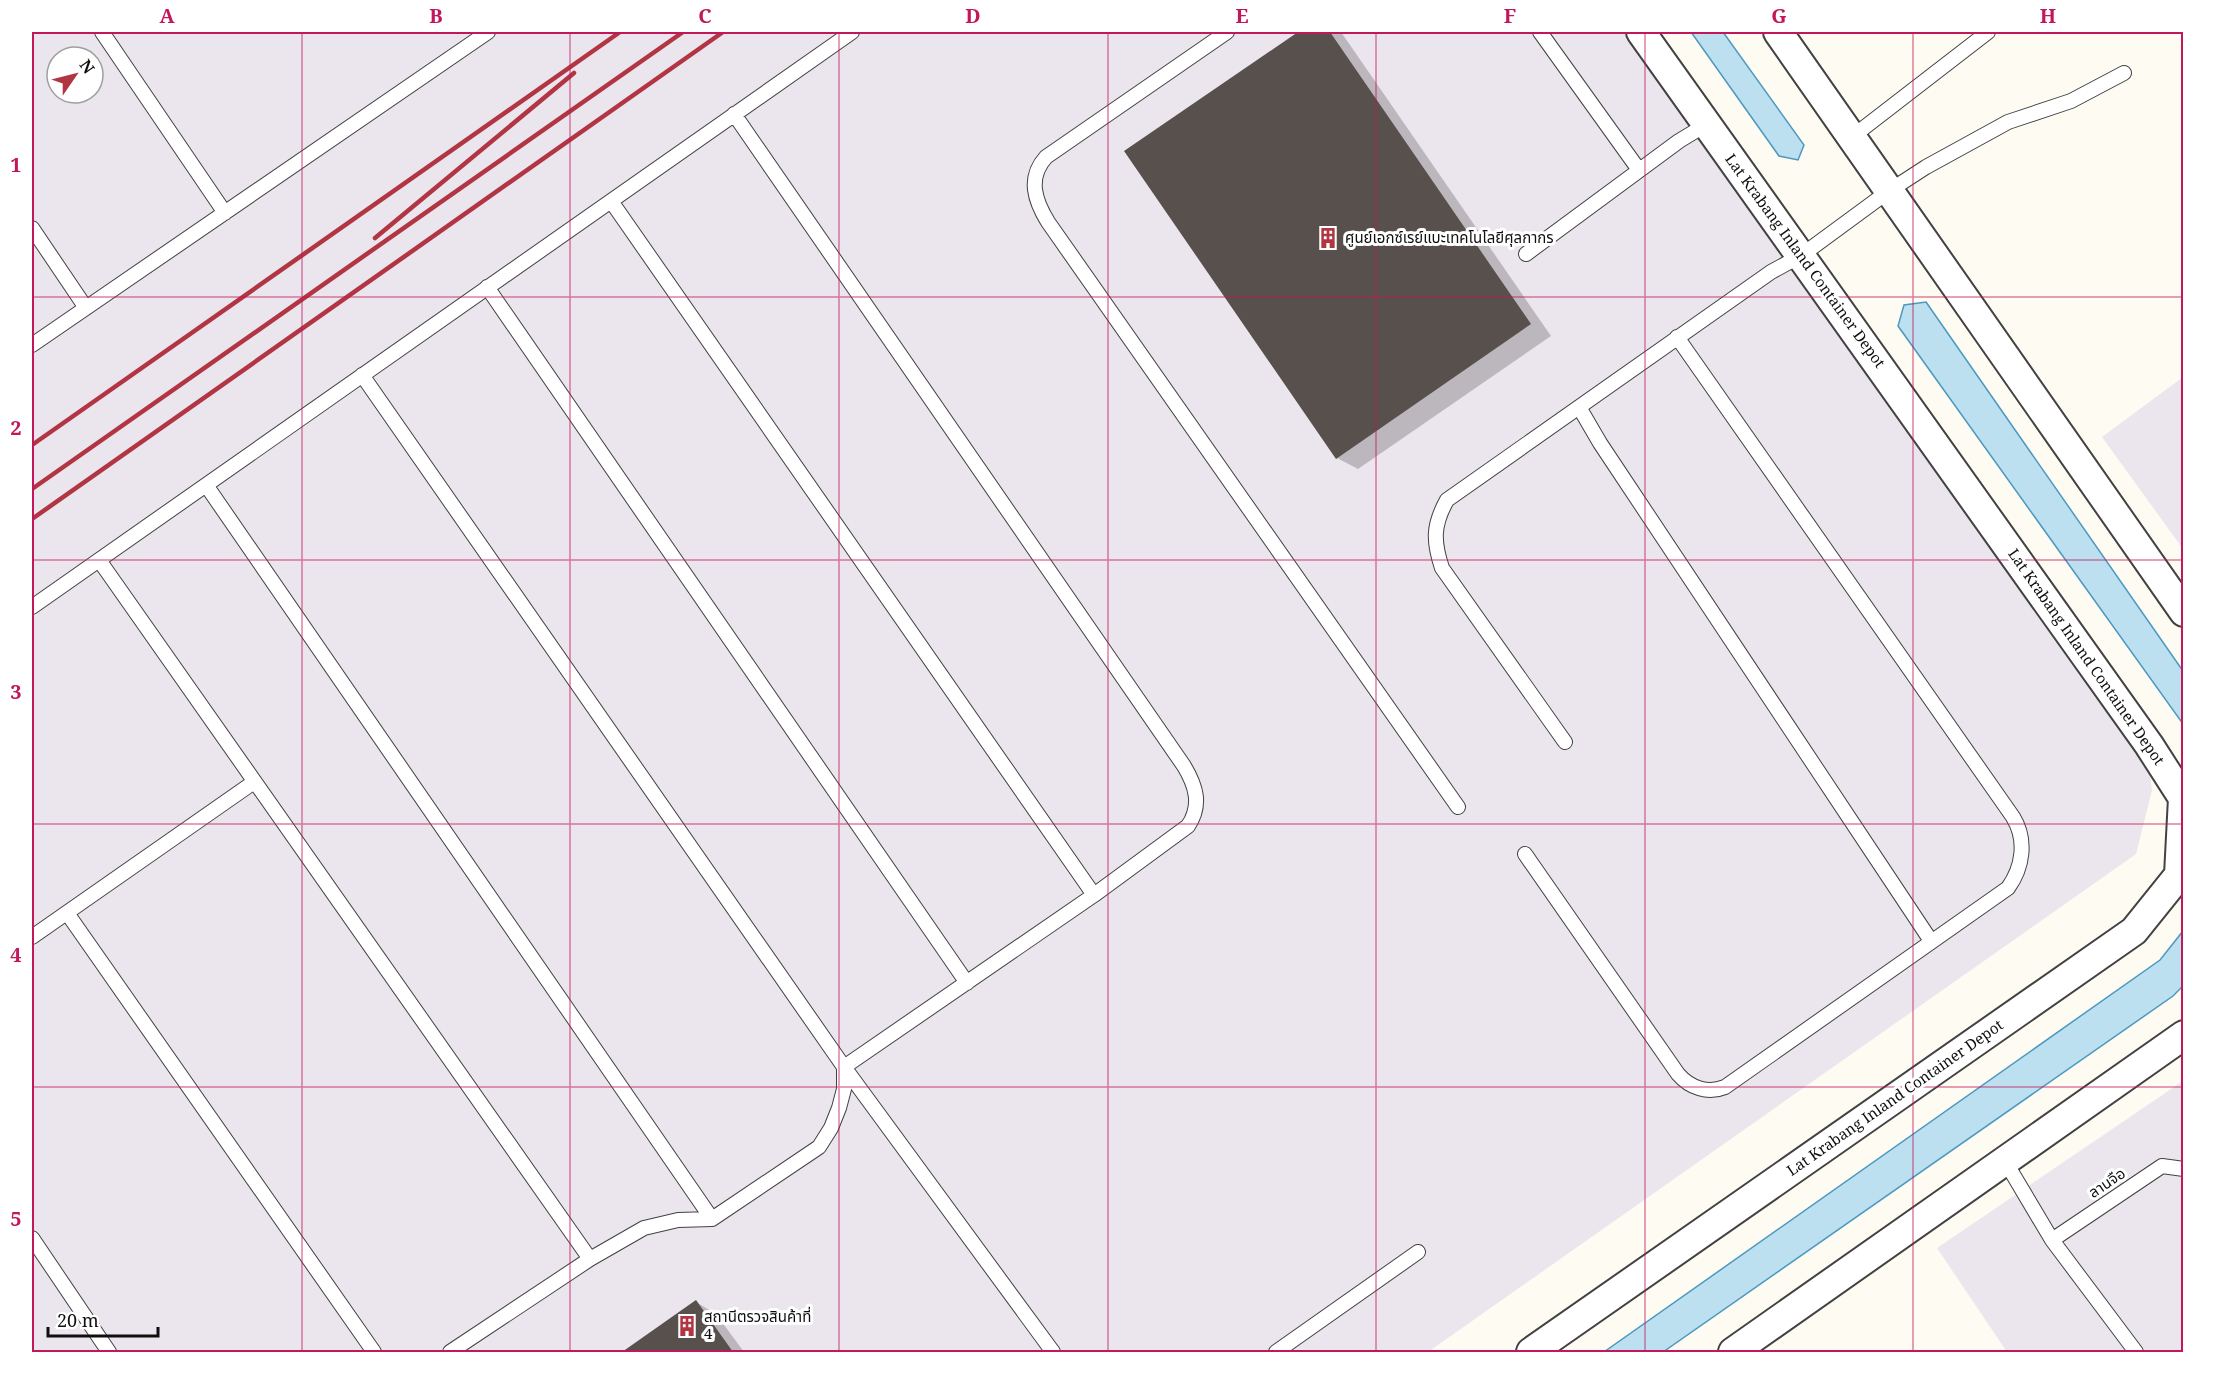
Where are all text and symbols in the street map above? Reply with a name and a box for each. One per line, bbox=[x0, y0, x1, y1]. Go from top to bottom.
text: A bbox=[159, 2, 175, 29]
text: B bbox=[429, 2, 443, 29]
text: C bbox=[698, 2, 712, 29]
text: D bbox=[965, 2, 981, 29]
text: E bbox=[1235, 2, 1249, 29]
text: F bbox=[1504, 2, 1516, 29]
text: G bbox=[1771, 2, 1787, 29]
text: H bbox=[2040, 2, 2056, 29]
north arrow bbox=[45, 45, 105, 105]
text: N bbox=[75, 55, 100, 78]
street label: Lat Krabang Inland Container Depot bbox=[1721, 149, 1890, 371]
text: 1 bbox=[10, 151, 22, 178]
building icon: ศูนย์เอกซ์เรย์แบะเทคโนโลยีศุลกากร bbox=[1316, 226, 1340, 250]
place label: ศูนย์เอกซ์เรย์แบะเทคโนโลยีศุลกากร bbox=[1345, 227, 1554, 247]
text: 2 bbox=[10, 414, 22, 441]
street label: Lat Krabang Inland Container Depot bbox=[2004, 544, 2170, 769]
text: 3 bbox=[10, 678, 22, 705]
text: 4 bbox=[10, 941, 22, 968]
street label: Lat Krabang Inland Container Depot bbox=[1782, 1014, 2007, 1180]
street label: ลานจือ bbox=[2084, 1163, 2129, 1202]
text: 5 bbox=[10, 1205, 22, 1232]
scale bar bbox=[48, 1300, 158, 1338]
place label: สถานีตรวจสินค้าที่ 4 bbox=[704, 1306, 811, 1343]
text: 20 m bbox=[57, 1308, 99, 1332]
building icon: สถานีตรวจสินค้าที่ 4 bbox=[675, 1314, 699, 1338]

